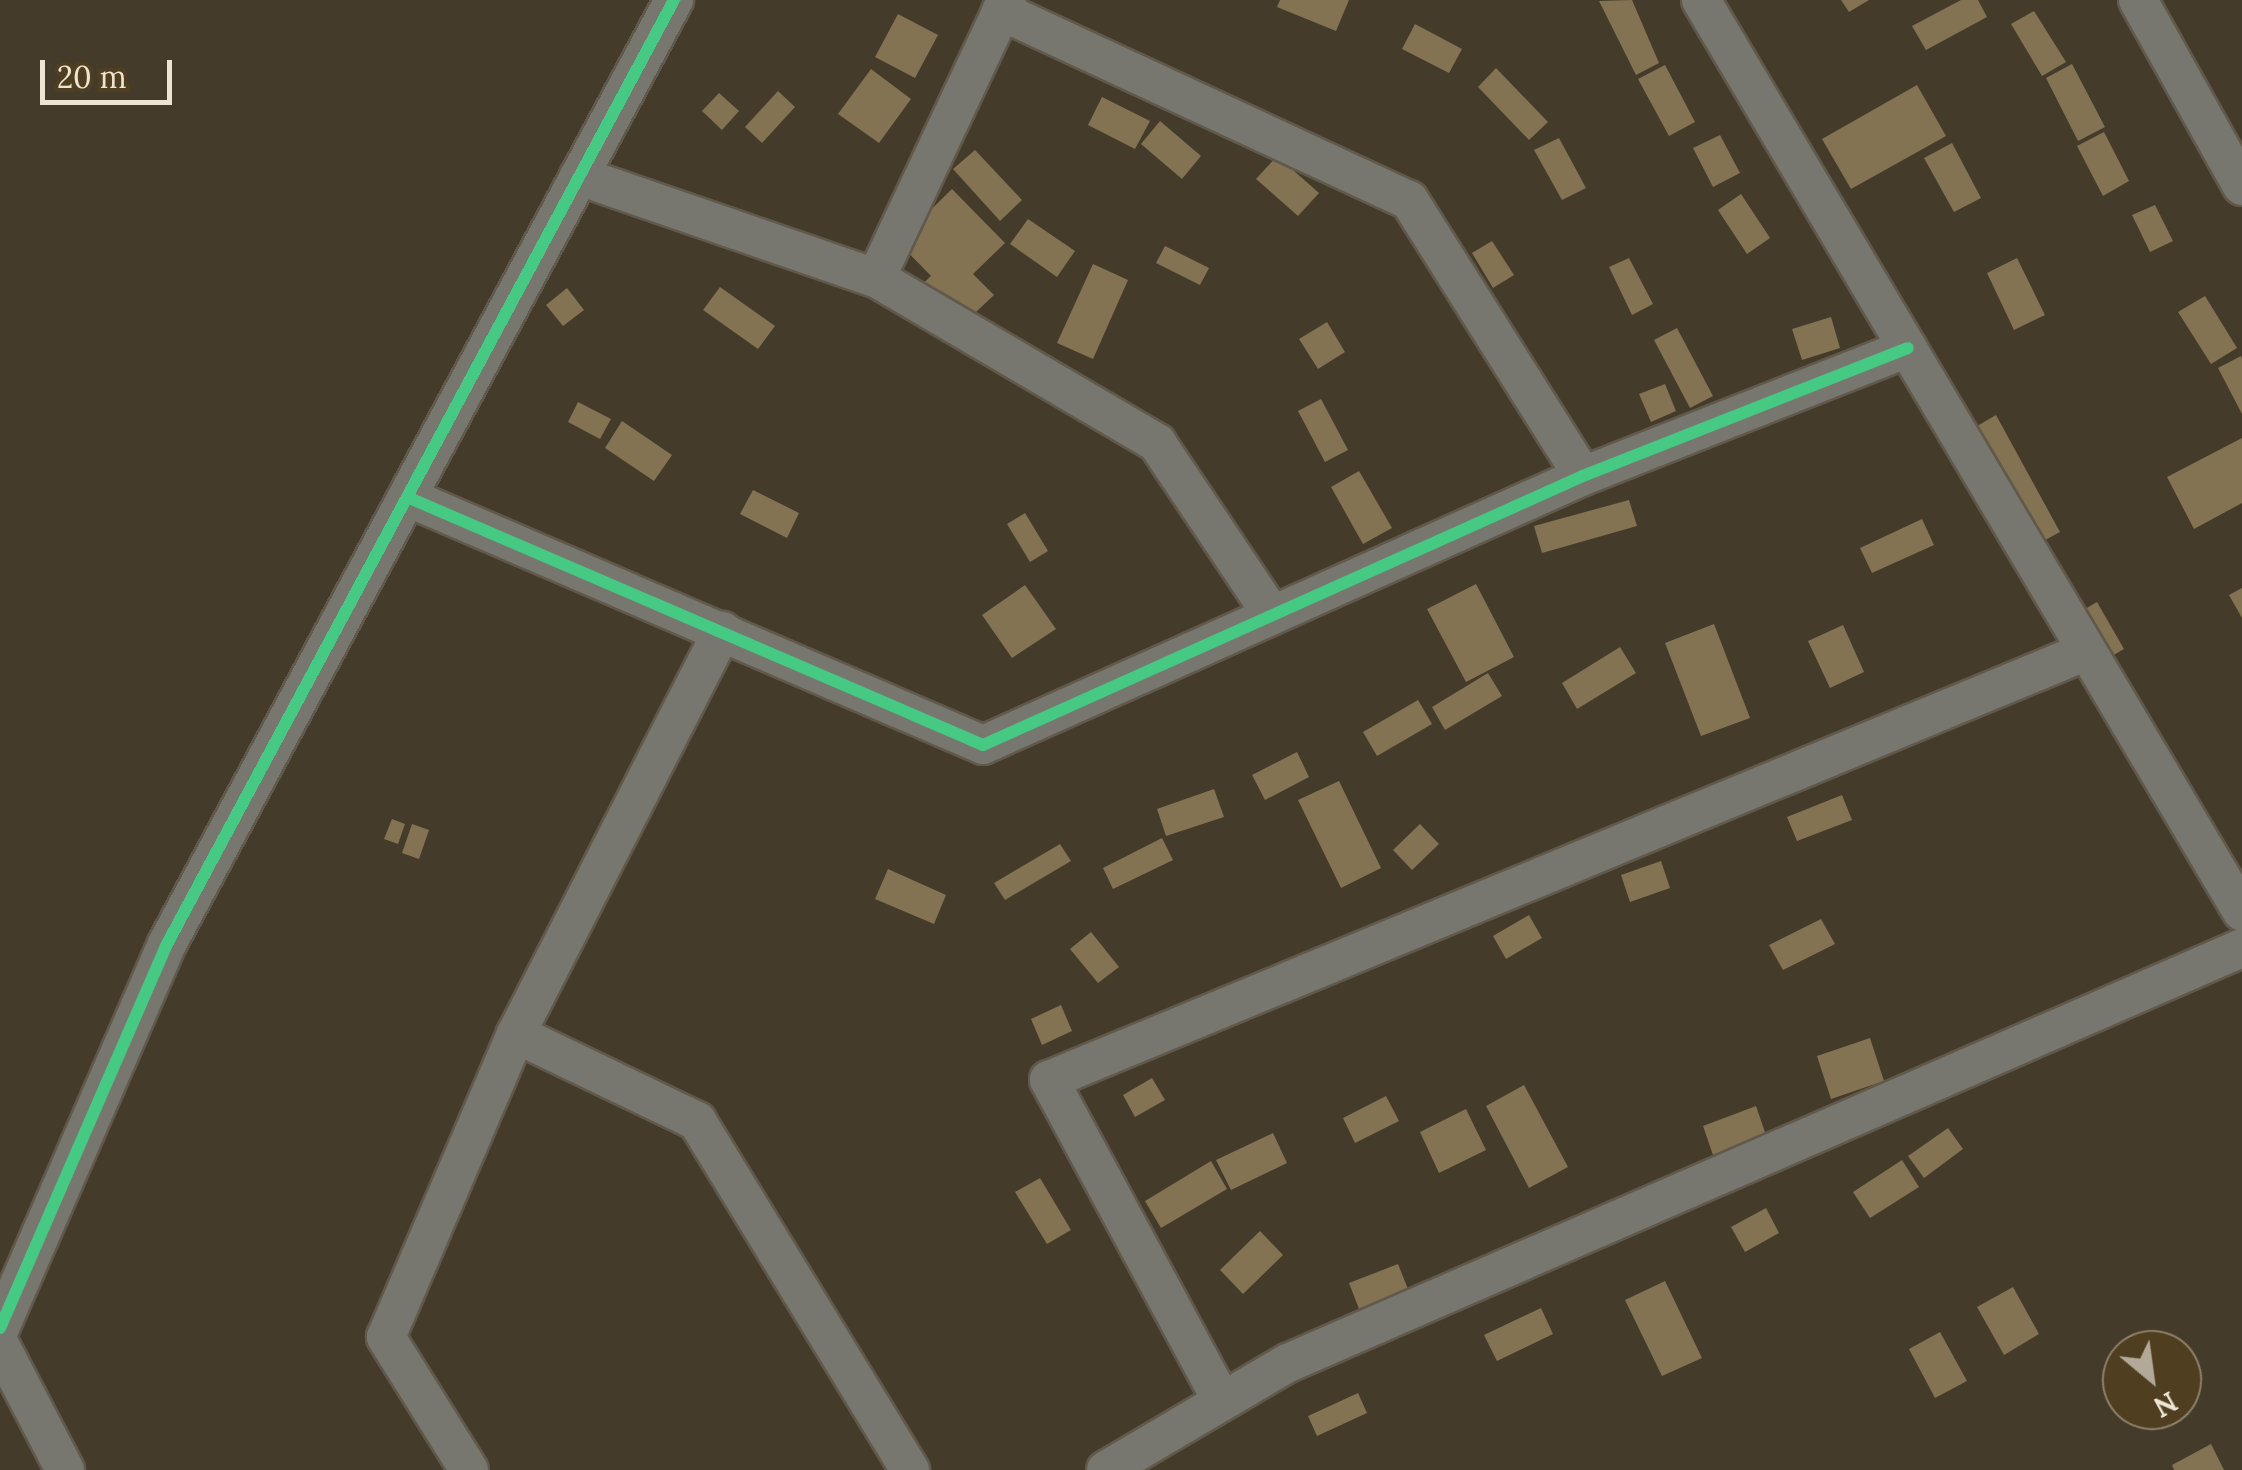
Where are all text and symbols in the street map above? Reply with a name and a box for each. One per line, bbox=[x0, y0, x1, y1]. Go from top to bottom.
scale bar bbox=[45, 40, 178, 102]
text: 20 m bbox=[57, 58, 126, 96]
north arrow bbox=[2102, 1330, 2202, 1430]
text: N bbox=[2147, 1383, 2184, 1425]

